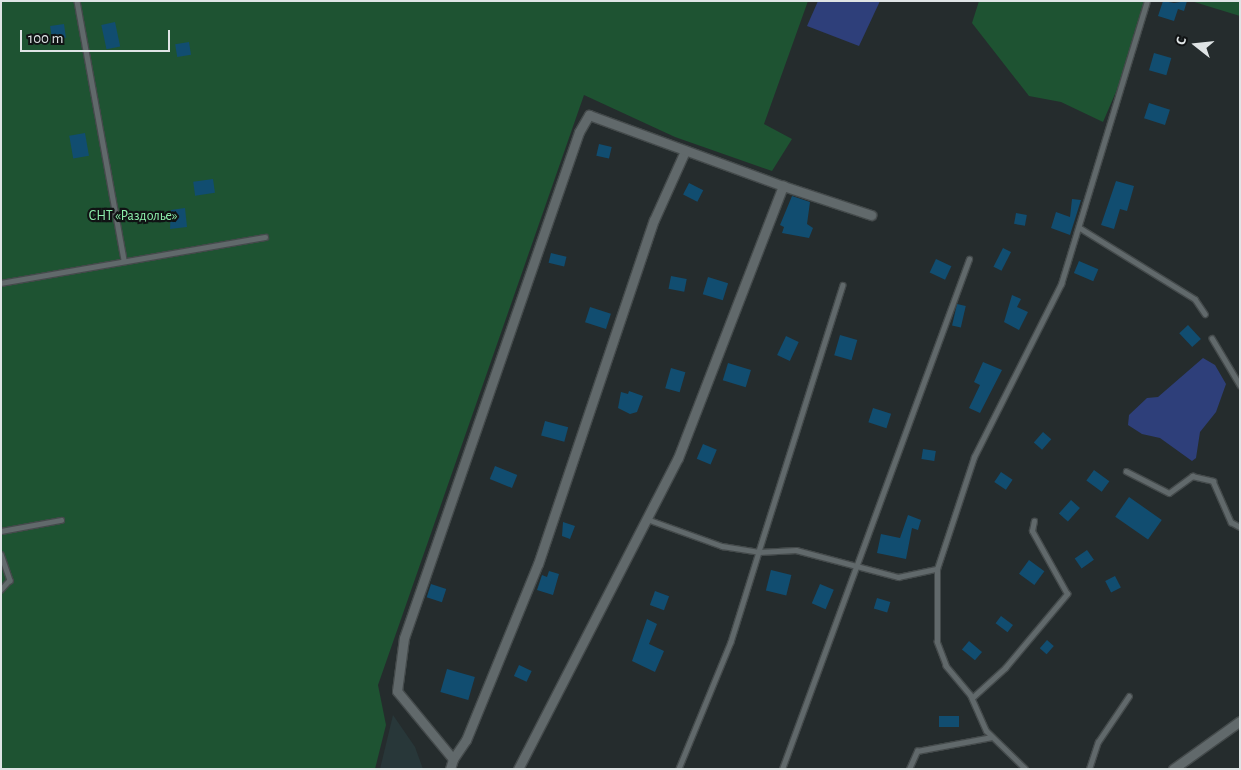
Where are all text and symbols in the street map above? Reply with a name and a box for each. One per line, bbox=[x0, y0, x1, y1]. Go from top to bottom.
scale bar bbox=[22, 20, 172, 52]
north arrow bbox=[1171, 20, 1221, 70]
text: 100 m bbox=[28, 31, 63, 46]
text: С bbox=[1174, 35, 1189, 47]
park label: СНТ «Раздолье» bbox=[88, 208, 178, 224]

